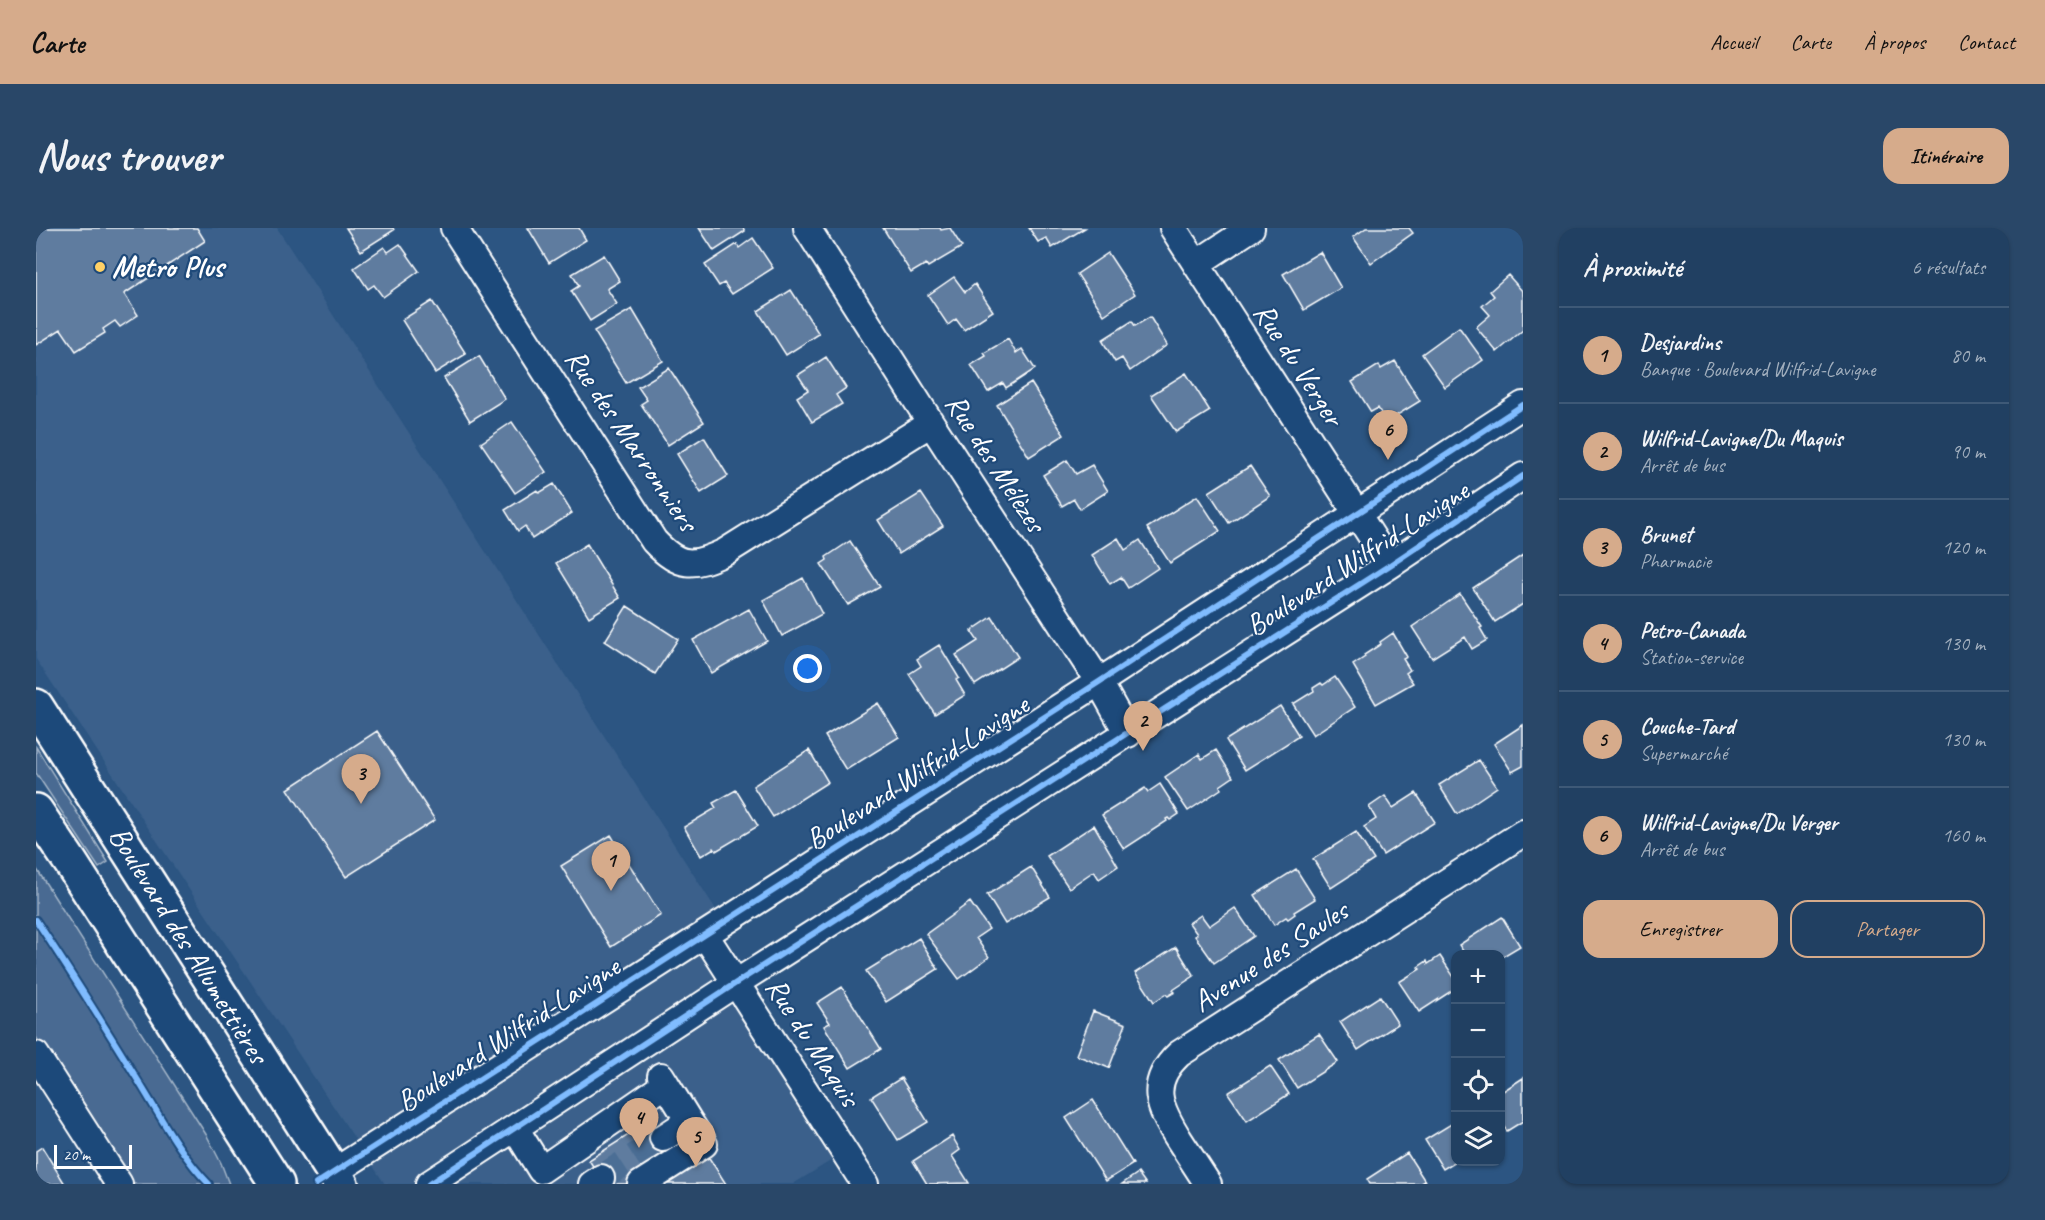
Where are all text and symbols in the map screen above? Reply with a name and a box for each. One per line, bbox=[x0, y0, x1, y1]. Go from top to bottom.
text: Carte bbox=[30, 25, 85, 60]
text: Accueil bbox=[1710, 29, 1758, 55]
text: Carte bbox=[1791, 29, 1831, 55]
text: À propos bbox=[1864, 29, 1925, 55]
text: Contact bbox=[1958, 29, 2015, 55]
button: Itinéraire bbox=[1883, 128, 2009, 184]
text: Nous trouver bbox=[36, 130, 220, 183]
place label: Metro Plus bbox=[112, 248, 227, 286]
text: À proximité bbox=[1583, 251, 1682, 284]
text: 6 résultats bbox=[1912, 255, 1985, 280]
marker: Metro Plus bbox=[93, 260, 107, 274]
street label: Rue du Verger bbox=[1245, 295, 1355, 435]
text: Desjardins bbox=[1640, 329, 1721, 357]
street label: Rue des Marronniers bbox=[557, 341, 709, 541]
text: 1 bbox=[1598, 343, 1607, 368]
text: 80 m bbox=[1951, 343, 1985, 368]
text: Banque · Boulevard Wilfrid-Lavigne bbox=[1640, 357, 1875, 382]
street label: Rue des Mélèzes bbox=[937, 386, 1056, 542]
pin: 6 bbox=[1368, 410, 1408, 460]
text: Wilfrid-Lavigne/Du Maquis bbox=[1640, 425, 1843, 453]
text: 2 bbox=[1598, 439, 1607, 464]
text: 90 m bbox=[1951, 439, 1985, 464]
text: Arrêt de bus bbox=[1640, 453, 1724, 478]
street label: Boulevard Wilfrid-Lavigne bbox=[1238, 470, 1478, 644]
text: Brunet bbox=[1640, 521, 1692, 549]
text: 3 bbox=[1598, 535, 1607, 560]
text: 120 m bbox=[1942, 535, 1985, 560]
text: Pharmacie bbox=[1640, 549, 1711, 574]
text: Petro-Canada bbox=[1640, 617, 1745, 645]
text: 4 bbox=[1598, 631, 1607, 656]
text: 130 m bbox=[1942, 631, 1985, 656]
text: Station-service bbox=[1640, 645, 1743, 670]
your location bbox=[793, 654, 822, 683]
street label: Boulevard Wilfrid-Lavigne bbox=[798, 684, 1038, 858]
pin: 2 bbox=[1124, 702, 1162, 751]
text: Couche-Tard bbox=[1640, 713, 1734, 741]
text: 5 bbox=[1598, 727, 1607, 752]
text: 130 m bbox=[1942, 727, 1985, 752]
text: Supermarché bbox=[1640, 741, 1727, 766]
pin: 3 bbox=[342, 754, 380, 804]
text: Wilfrid-Lavigne/Du Verger bbox=[1640, 809, 1838, 837]
street label: Boulevard des Allumettières bbox=[101, 819, 279, 1073]
text: 6 bbox=[1598, 823, 1607, 848]
text: 160 m bbox=[1942, 823, 1985, 848]
text: Arrêt de bus bbox=[1640, 837, 1724, 862]
pin: 1 bbox=[592, 842, 630, 891]
street label: Avenue des Saules bbox=[1185, 890, 1357, 1020]
button: Enregistrer bbox=[1583, 900, 1778, 958]
button: Partager bbox=[1790, 900, 1985, 958]
street label: Boulevard Wilfrid-Lavigne bbox=[389, 946, 629, 1120]
map controls bbox=[1451, 950, 1505, 1166]
button: + bbox=[1451, 950, 1505, 1004]
street label: Rue du Maquis bbox=[757, 970, 870, 1116]
button: − bbox=[1451, 1004, 1505, 1058]
button: locate bbox=[1451, 1058, 1505, 1112]
pin: 4 bbox=[620, 1098, 658, 1148]
button: layers bbox=[1451, 1112, 1505, 1166]
pin: 5 bbox=[676, 1118, 716, 1167]
scale bar bbox=[54, 1142, 132, 1170]
text: 20 m bbox=[63, 1145, 90, 1165]

